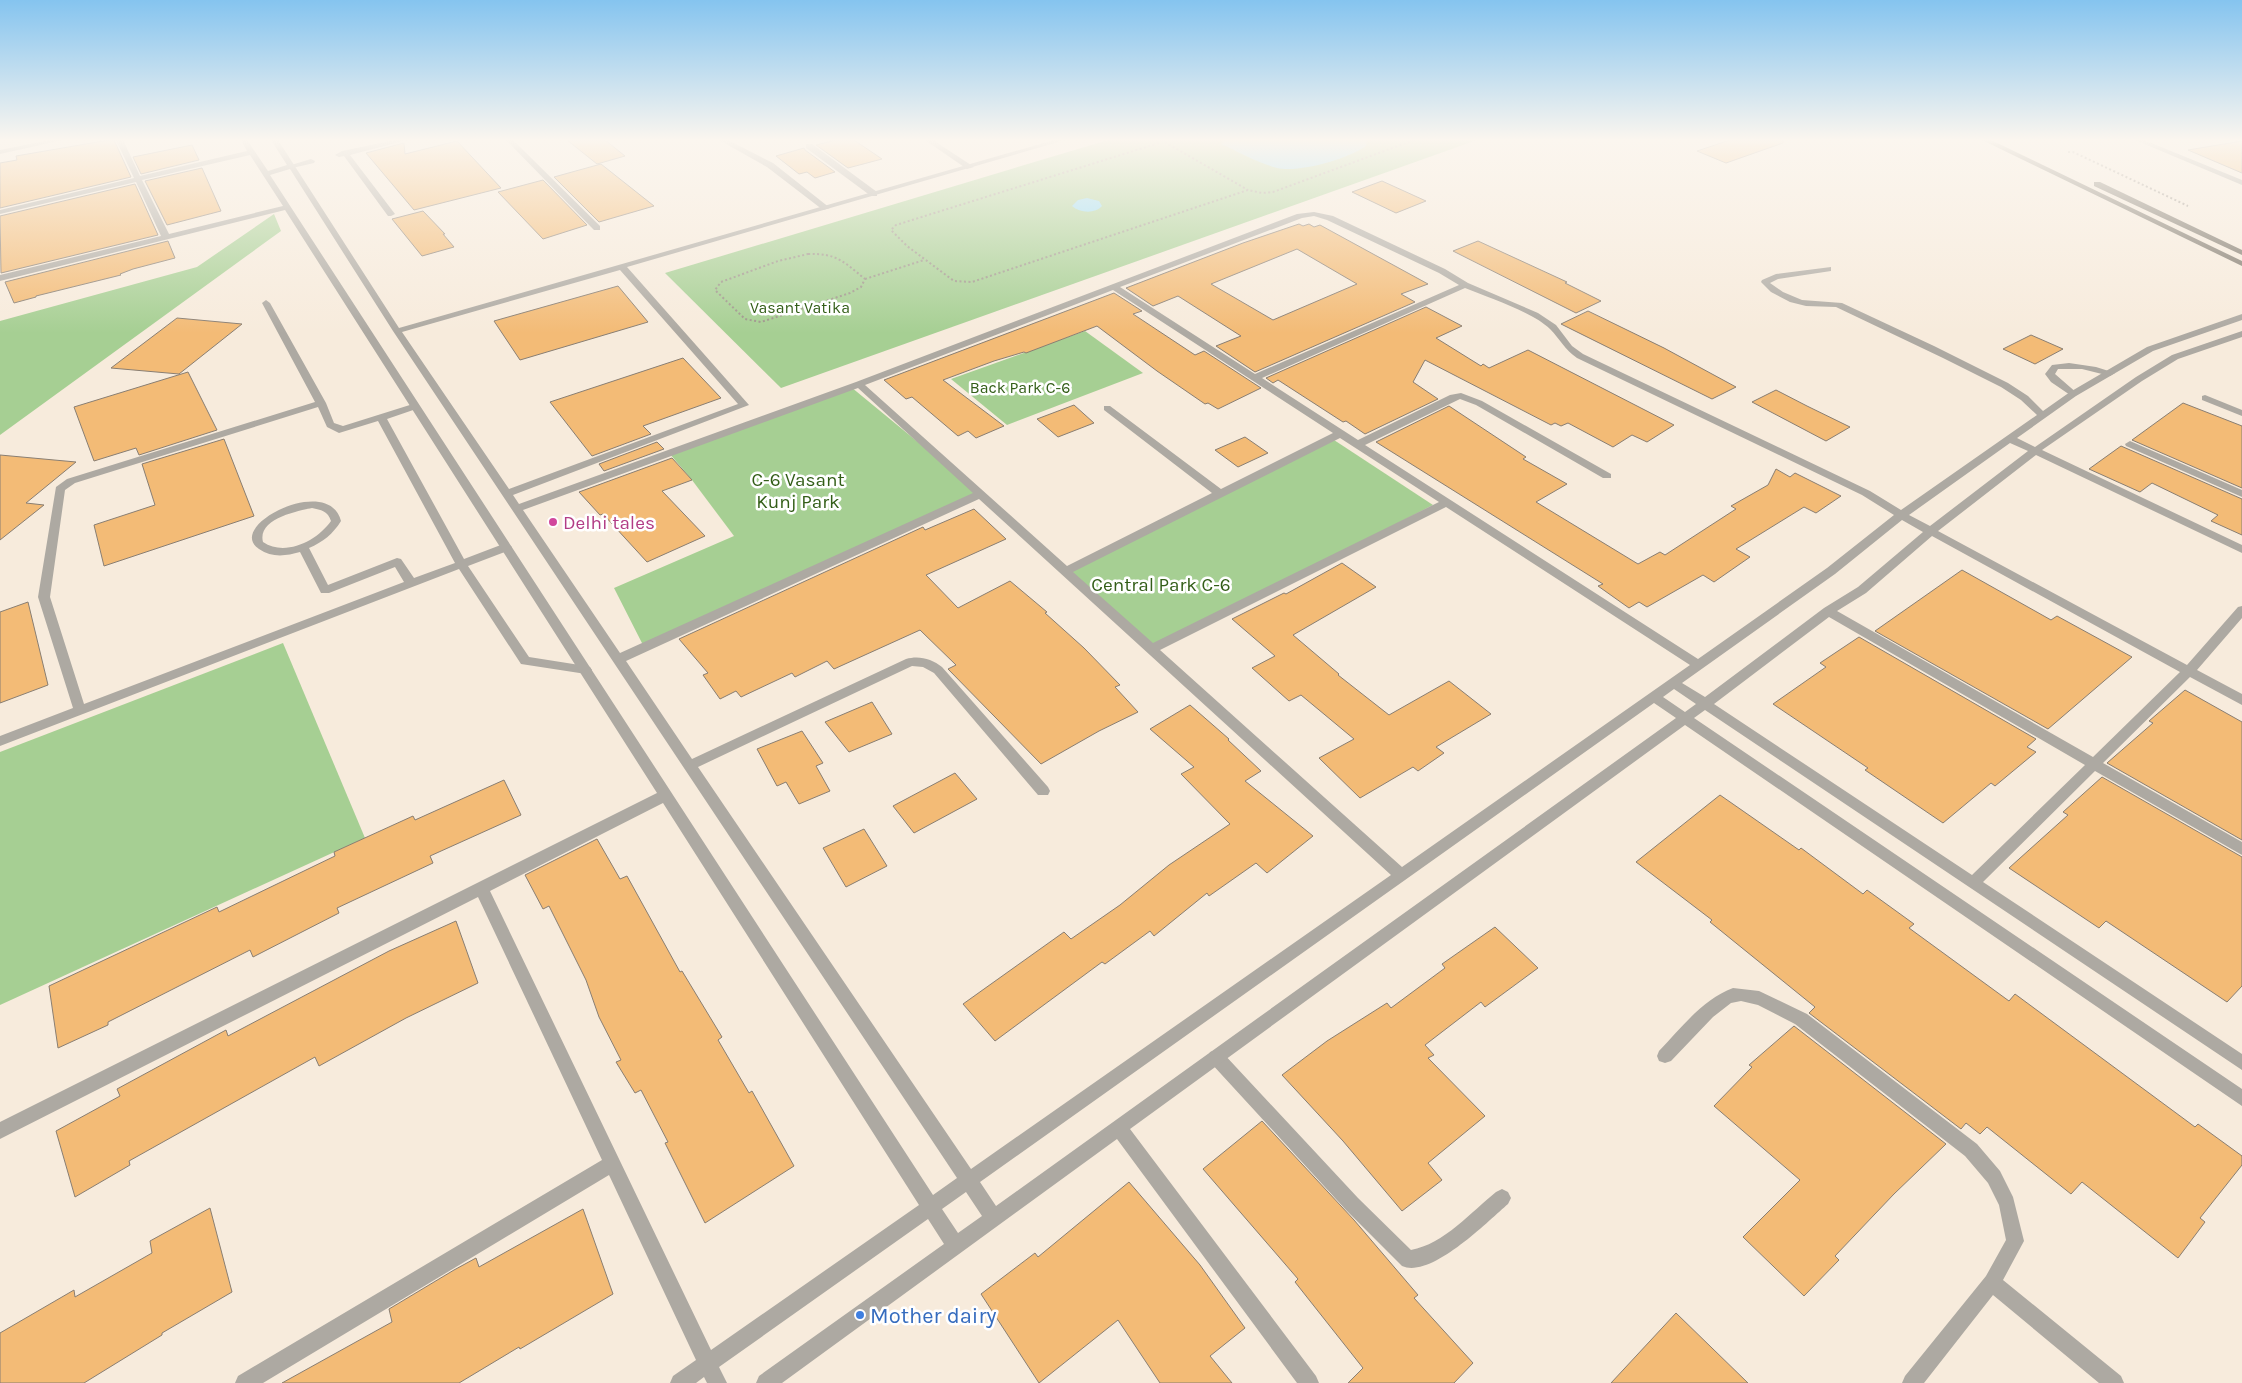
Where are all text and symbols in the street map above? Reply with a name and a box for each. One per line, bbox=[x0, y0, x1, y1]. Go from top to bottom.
park label: Vasant Vatika bbox=[750, 298, 850, 317]
park label: Back Park C-6 bbox=[970, 378, 1070, 397]
park label: C-6 Vasant Kunj Park bbox=[751, 469, 845, 513]
place label: Delhi tales bbox=[563, 512, 655, 534]
marker: Delhi tales bbox=[547, 516, 559, 528]
park label: Central Park C-6 bbox=[1091, 574, 1231, 596]
place label: Mother dairy bbox=[870, 1303, 997, 1329]
marker: Mother dairy bbox=[854, 1309, 866, 1321]

